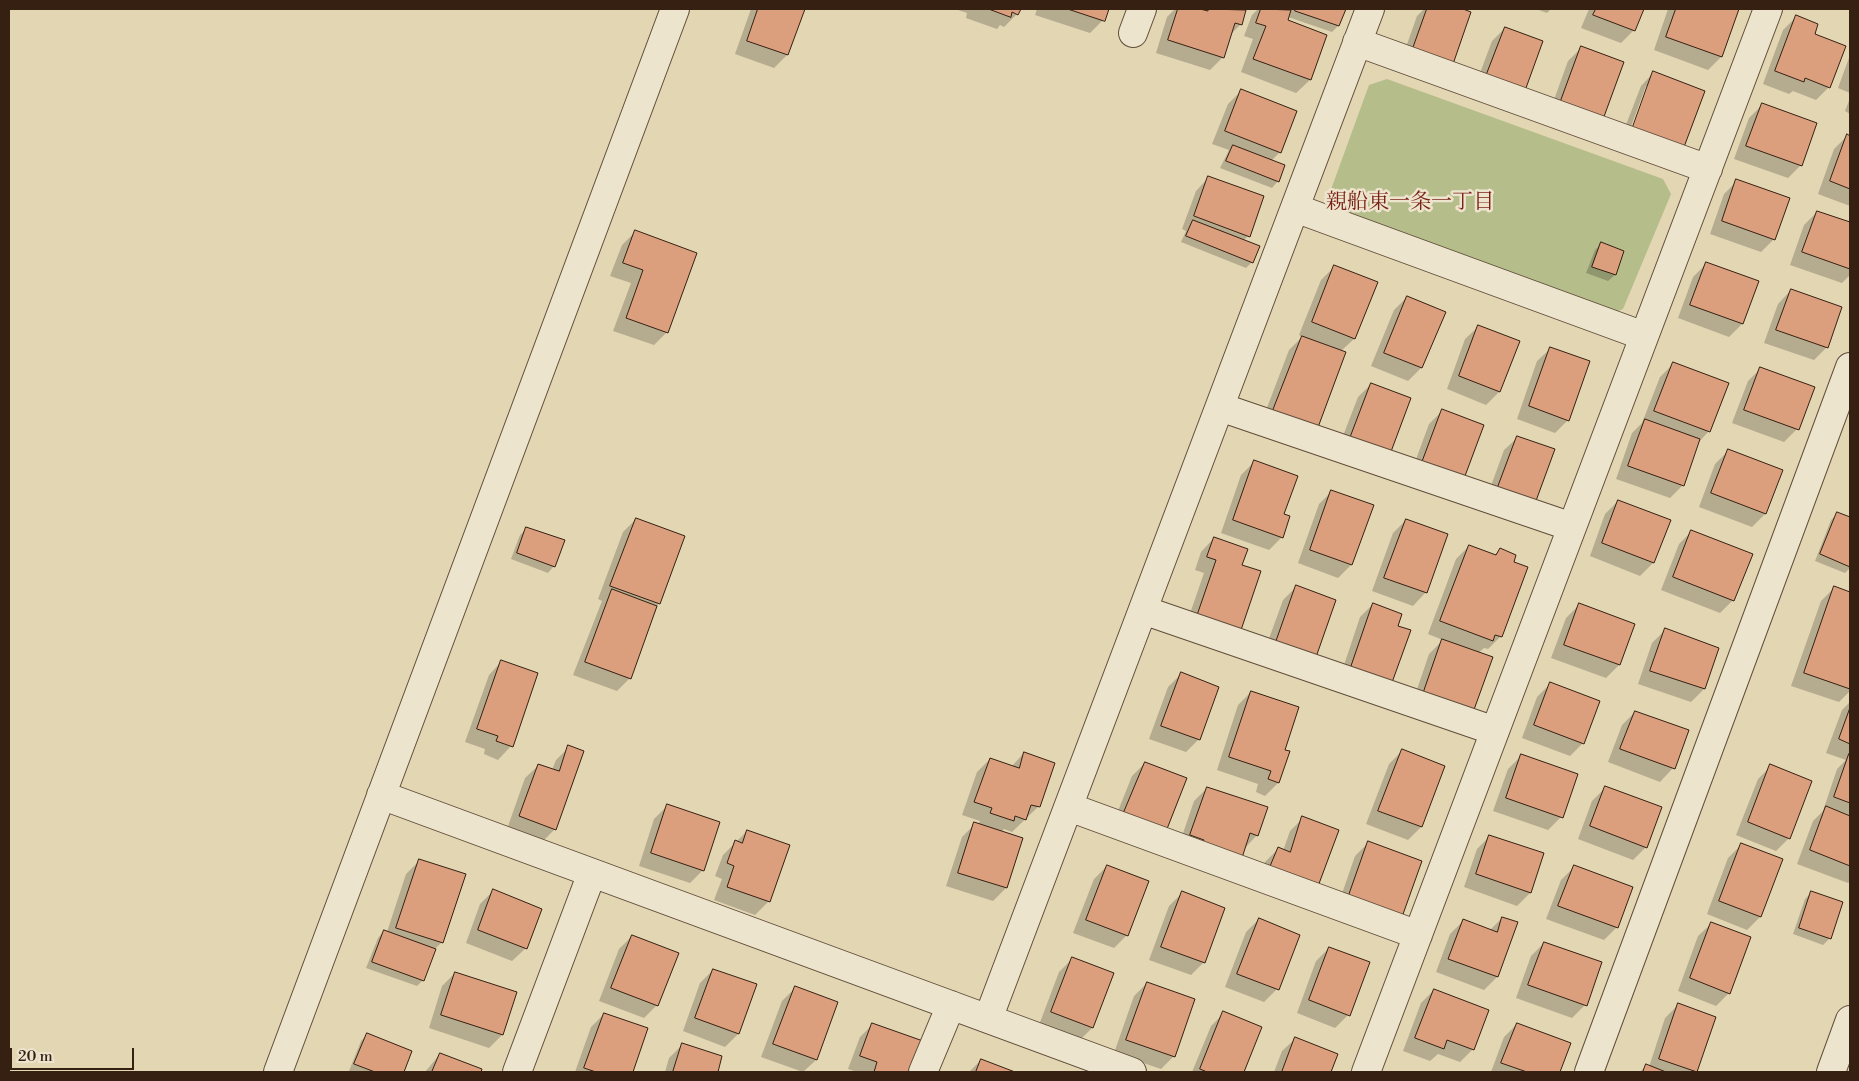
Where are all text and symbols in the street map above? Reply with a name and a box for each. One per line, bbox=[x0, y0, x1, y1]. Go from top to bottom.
district label: 親船東一条一丁目 bbox=[1326, 190, 1494, 216]
scale bar bbox=[12, 1038, 136, 1070]
text: 20 m bbox=[18, 1047, 53, 1066]

